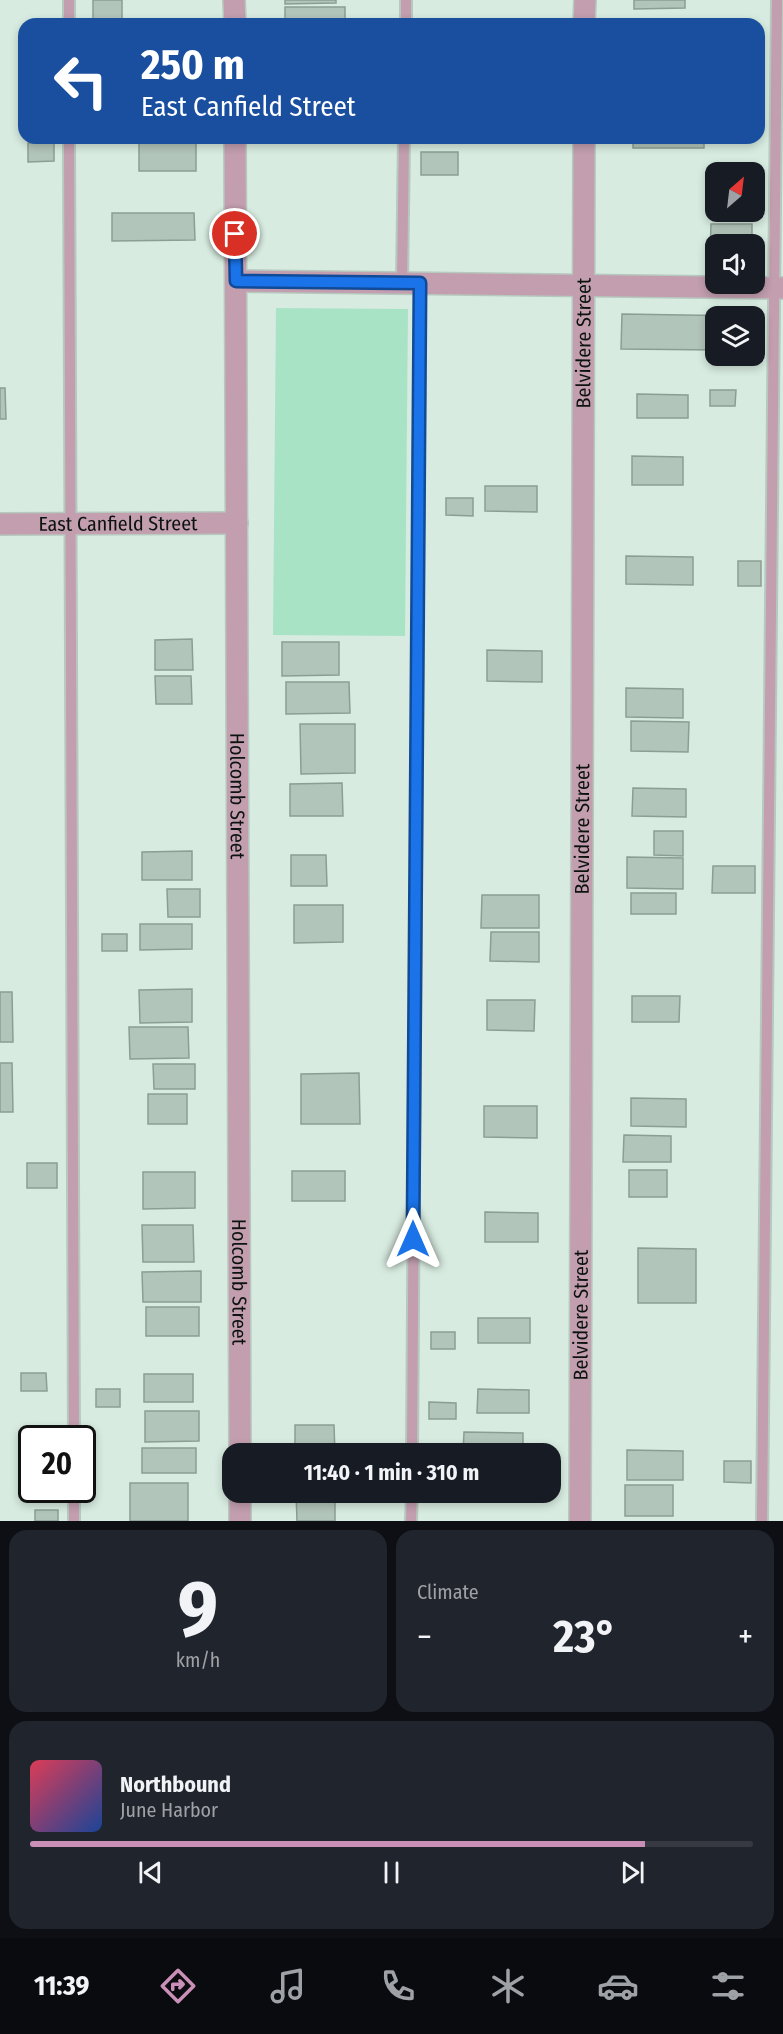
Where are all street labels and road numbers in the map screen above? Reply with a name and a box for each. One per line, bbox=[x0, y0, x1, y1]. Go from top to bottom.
street label: Belvidere Street bbox=[571, 277, 596, 408]
street label: East Canfield Street bbox=[38, 511, 198, 536]
street label: Holcomb Street bbox=[225, 733, 250, 860]
street label: Belvidere Street bbox=[570, 763, 594, 894]
street label: Holcomb Street bbox=[227, 1219, 252, 1346]
street label: Belvidere Street bbox=[568, 1249, 593, 1380]

